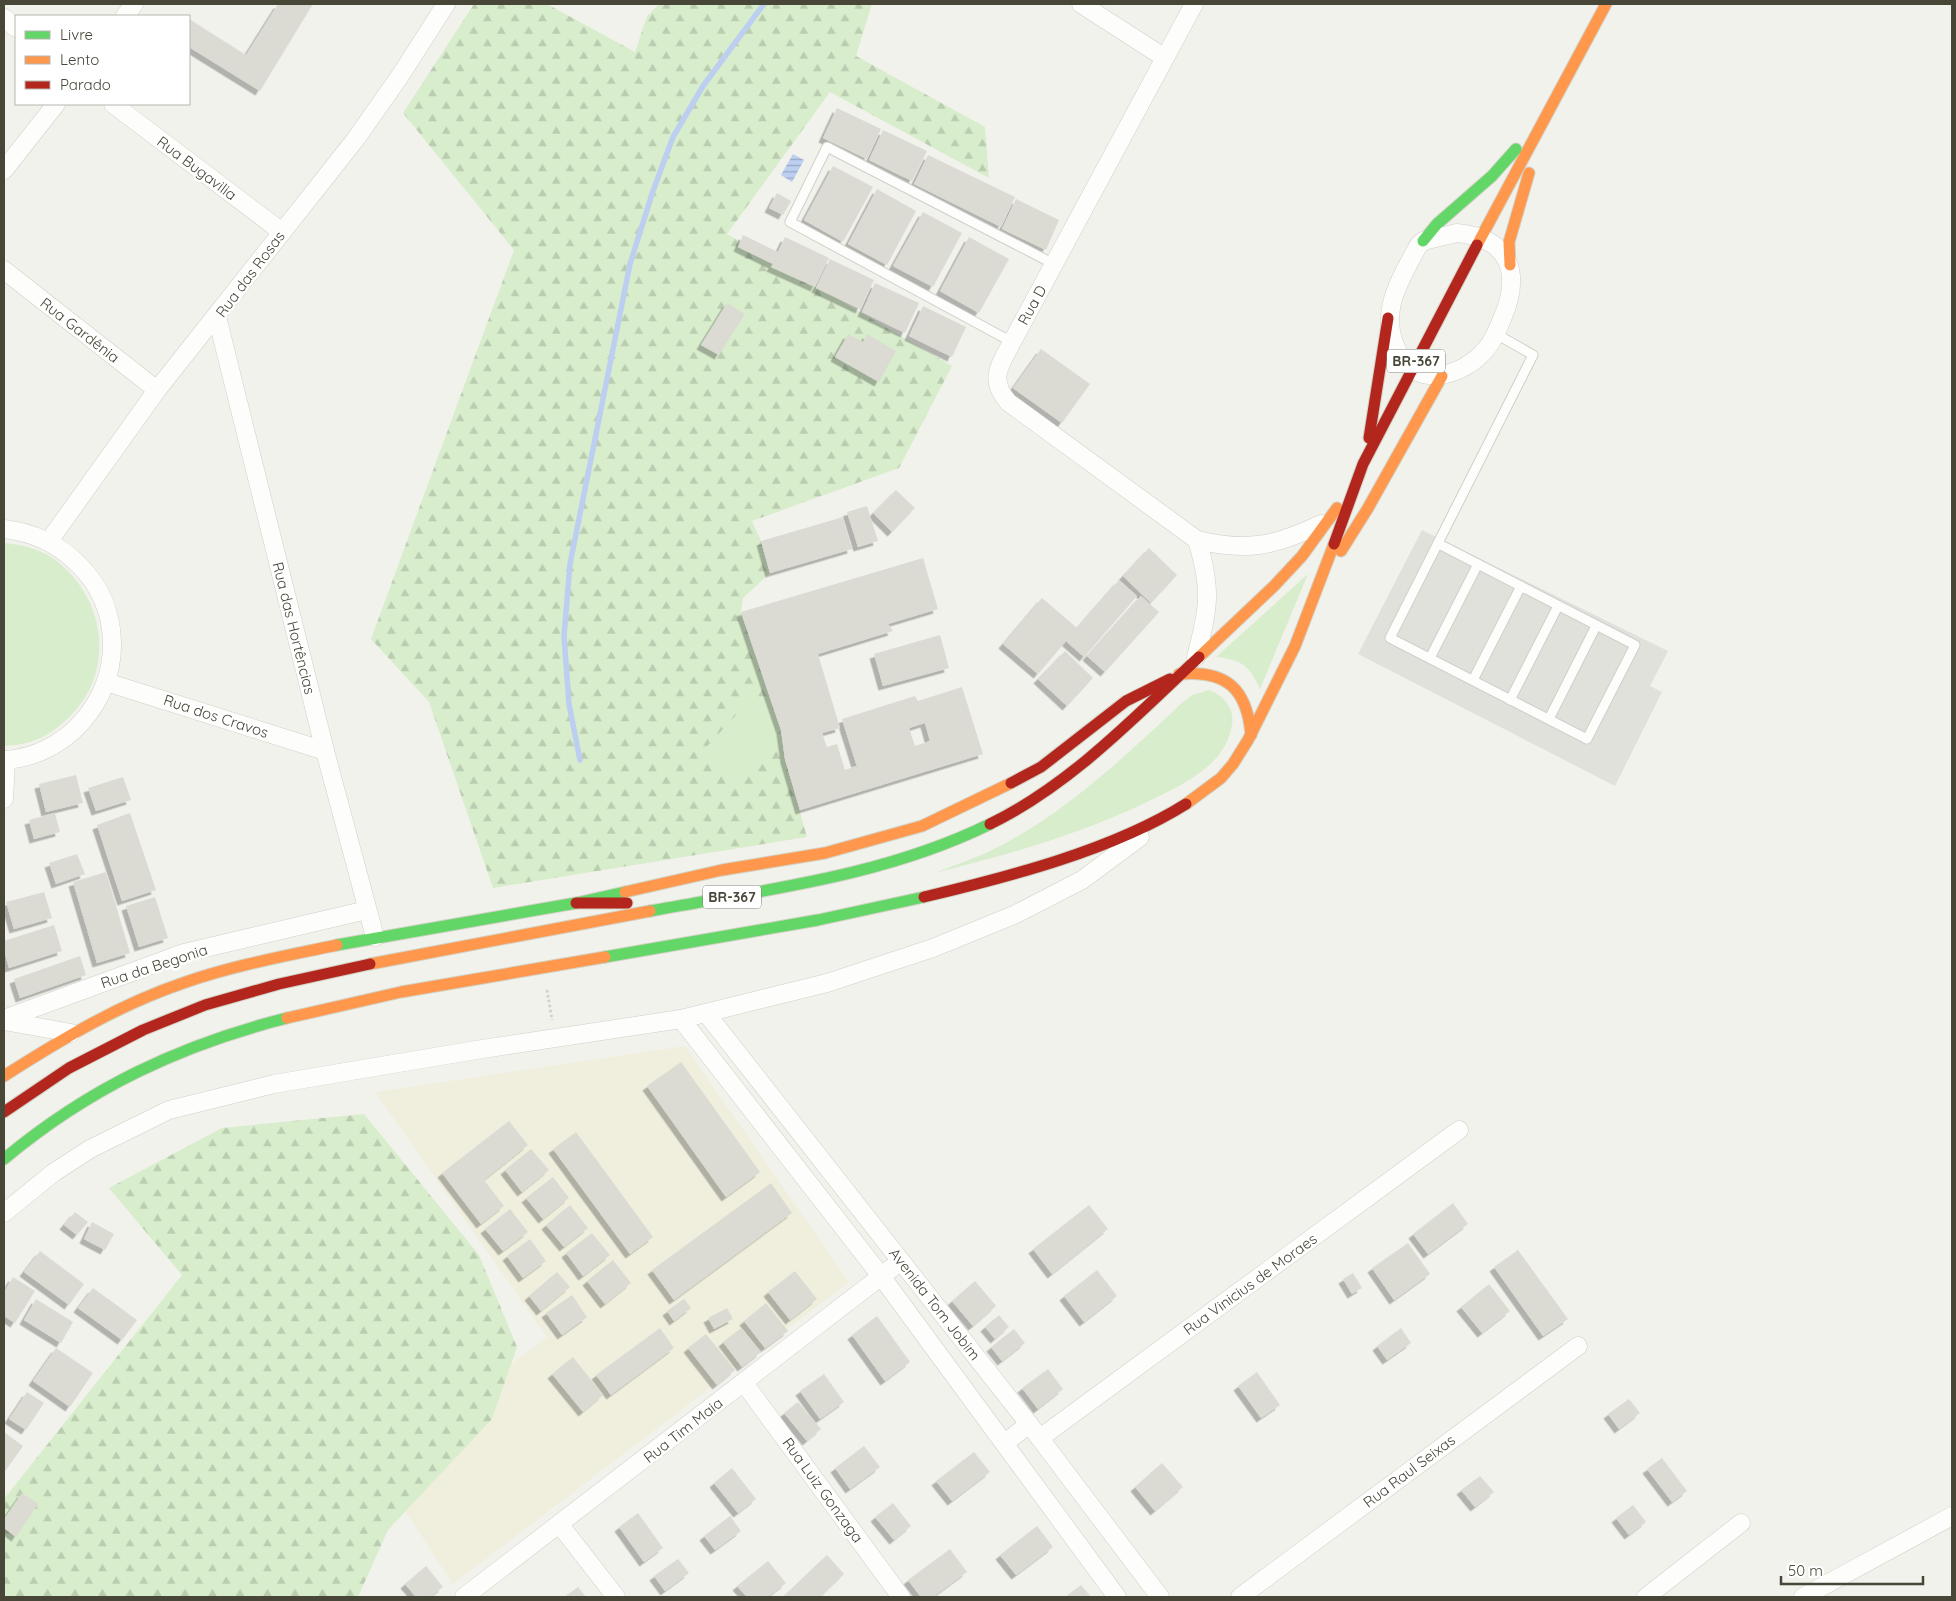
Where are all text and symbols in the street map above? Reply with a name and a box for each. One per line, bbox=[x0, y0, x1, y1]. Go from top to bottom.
legend bbox=[15, 15, 190, 105]
text: Livre bbox=[60, 25, 93, 44]
text: Lento bbox=[60, 50, 99, 69]
text: Parado bbox=[60, 75, 111, 94]
street label: Rua Bugavilia bbox=[153, 132, 241, 204]
street label: Rua das Rosas bbox=[211, 227, 289, 321]
street label: Rua D bbox=[1013, 282, 1051, 328]
street label: Rua Gardênia bbox=[37, 293, 123, 367]
road number: BR-367 bbox=[1387, 350, 1445, 372]
street label: Rua das Hortências bbox=[268, 560, 320, 696]
street label: Rua dos Cravos bbox=[161, 690, 271, 742]
road number: BR-367 bbox=[703, 886, 761, 909]
street label: Rua da Begonia bbox=[98, 940, 210, 992]
street label: Rua Vinicius de Moraes bbox=[1179, 1229, 1321, 1339]
street label: Avenida Tom Jobim bbox=[885, 1244, 985, 1364]
street label: Rua Tim Maia bbox=[640, 1393, 726, 1467]
street label: Rua Raul Seixas bbox=[1359, 1430, 1459, 1512]
street label: Rua Luiz Gonzaga bbox=[778, 1434, 868, 1546]
scale bar bbox=[1781, 1554, 1924, 1586]
text: 50 m bbox=[1788, 1561, 1823, 1580]

